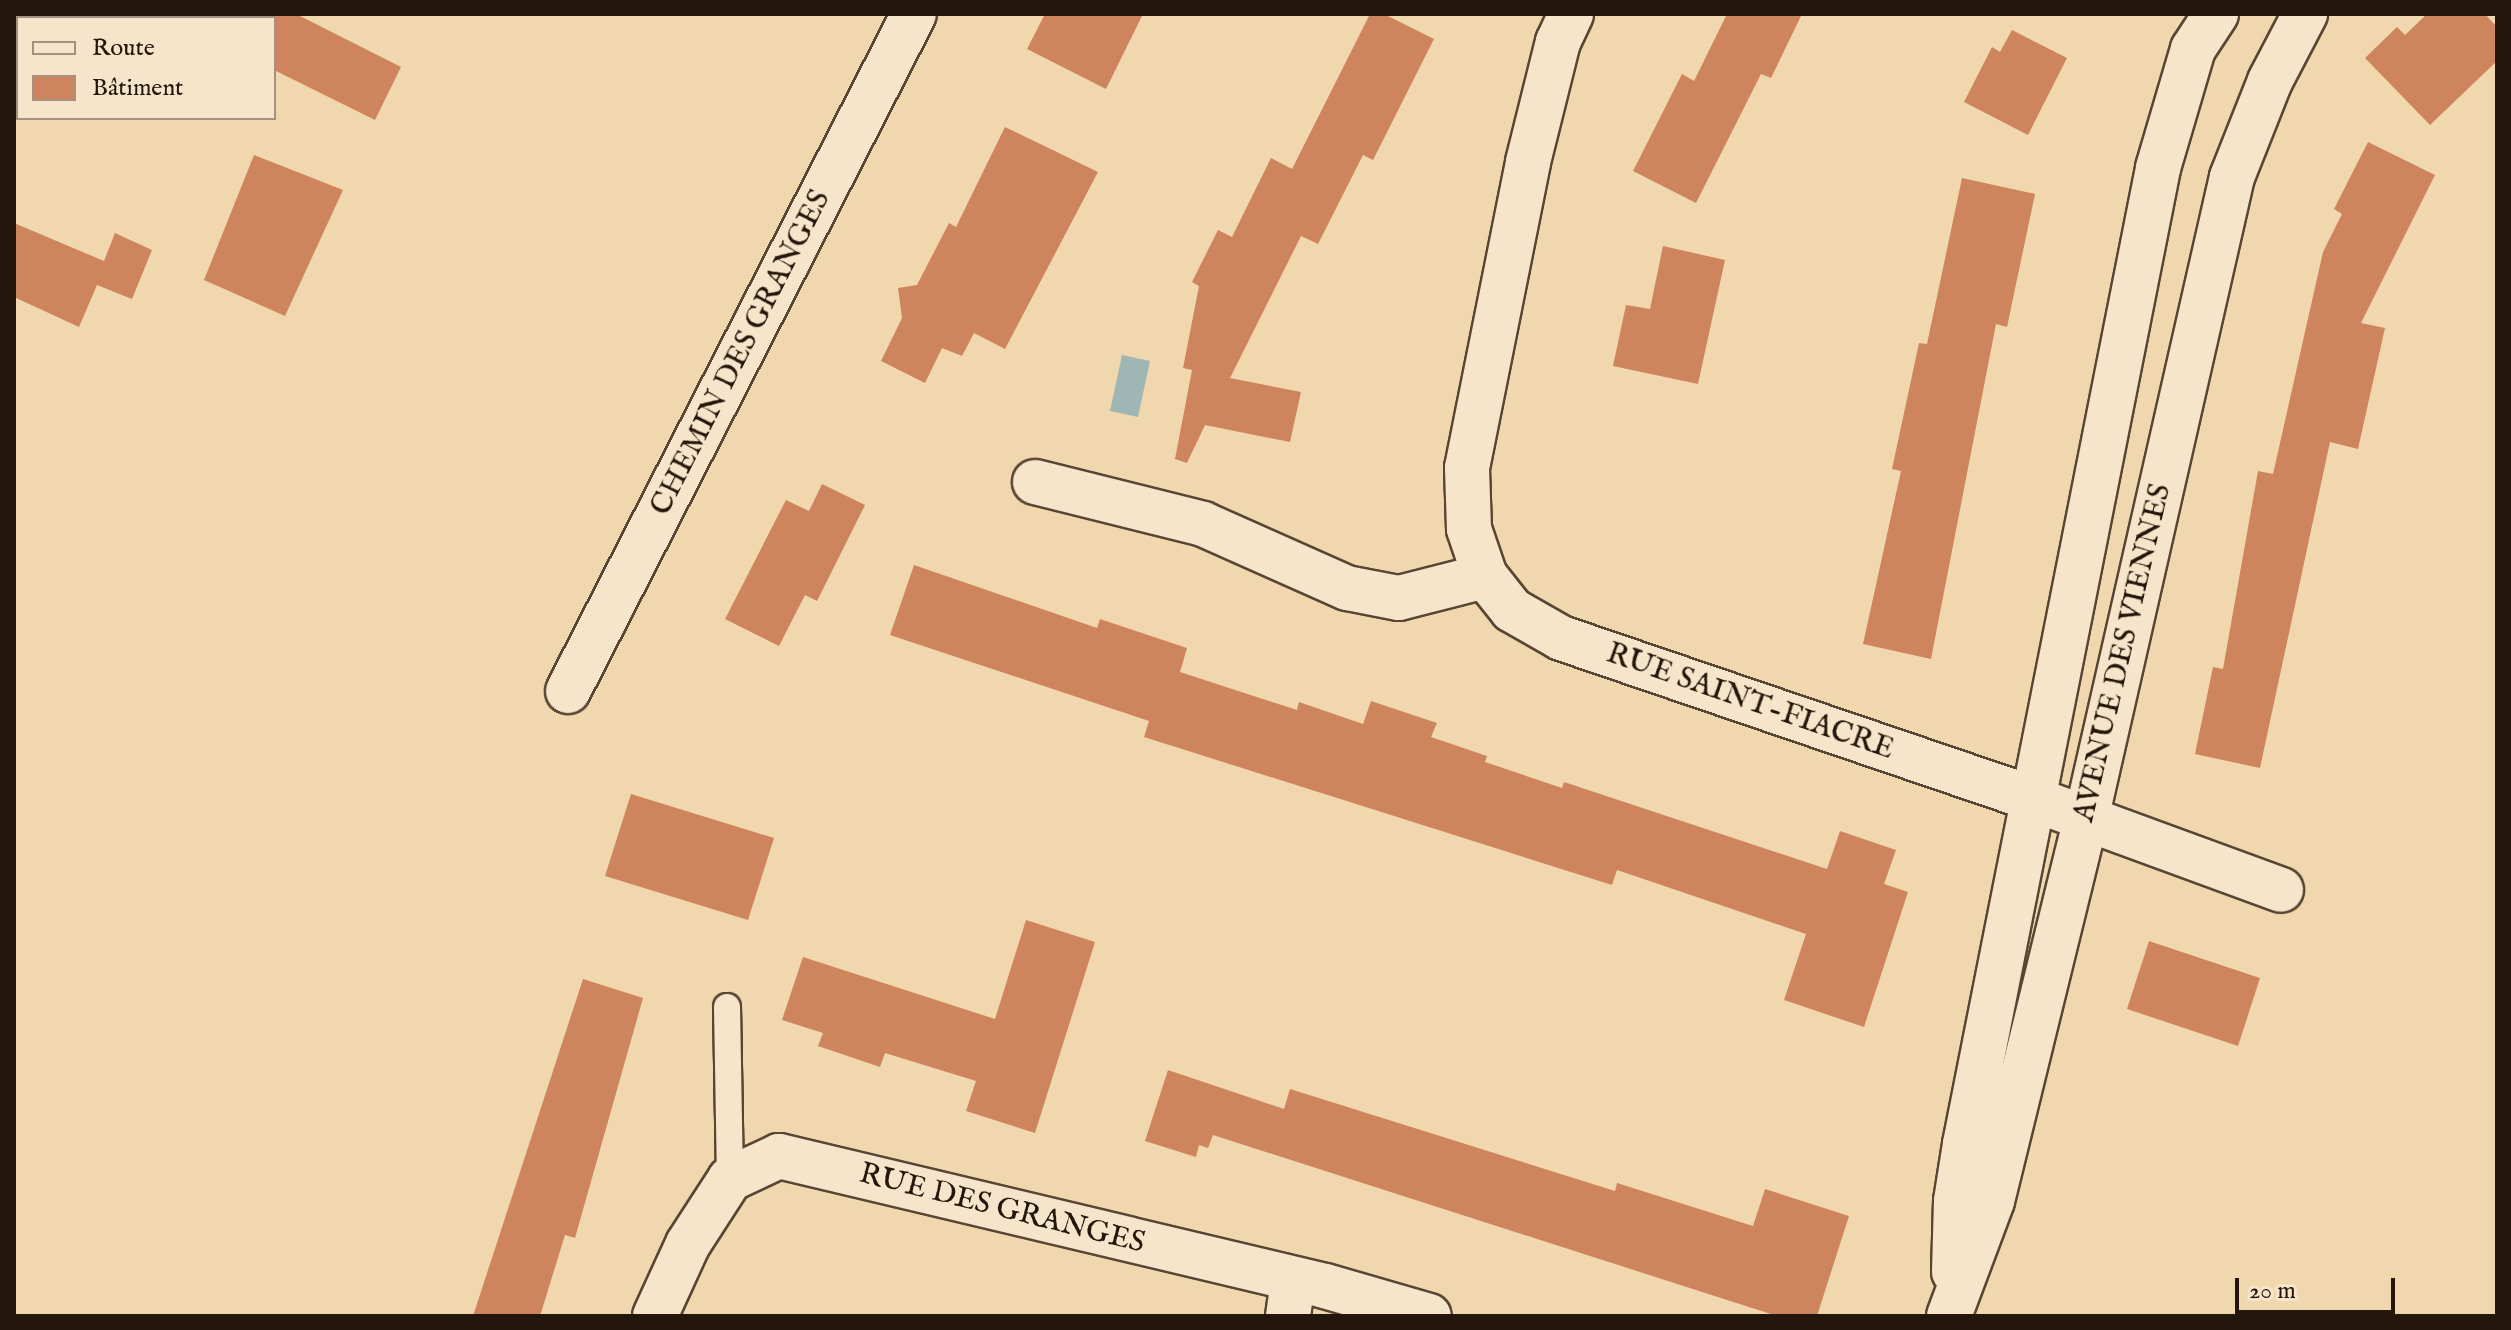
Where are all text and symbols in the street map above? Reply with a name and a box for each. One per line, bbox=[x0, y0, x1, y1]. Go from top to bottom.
legend bbox=[16, 16, 276, 120]
text: Route bbox=[92, 33, 155, 64]
text: Bâtiment bbox=[92, 73, 183, 104]
street label: CHEMIN DES GRANGES bbox=[643, 184, 839, 522]
street label: AVENUE DES VIENNES bbox=[2067, 480, 2179, 826]
street label: RUE SAINT-FIACRE bbox=[1602, 636, 1898, 768]
street label: RUE DES GRANGES bbox=[855, 1156, 1149, 1262]
scale bar bbox=[2239, 1262, 2399, 1312]
text: 20 m bbox=[2249, 1276, 2296, 1307]

